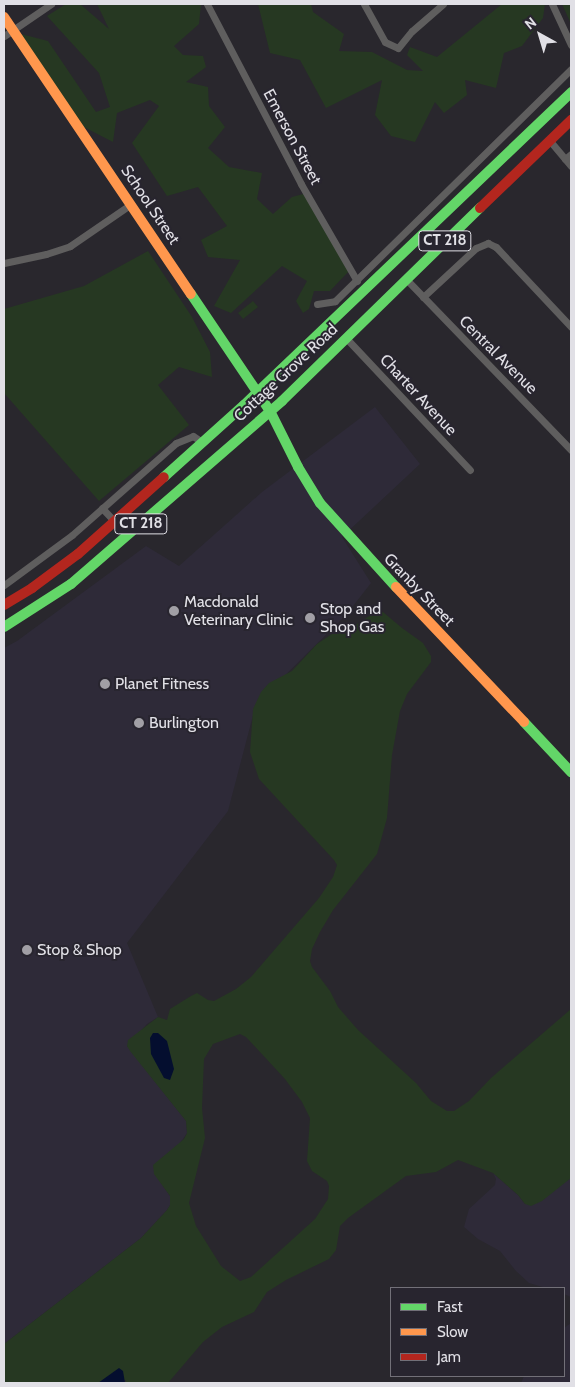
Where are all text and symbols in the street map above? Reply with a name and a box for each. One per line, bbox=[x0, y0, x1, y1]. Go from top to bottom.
north arrow bbox=[515, 10, 565, 60]
text: N bbox=[521, 13, 540, 33]
street label: Emerson Street bbox=[259, 86, 325, 188]
street label: School Street bbox=[116, 162, 184, 248]
road number: CT 218 bbox=[418, 228, 472, 254]
street label: Central Avenue bbox=[455, 312, 541, 398]
street label: Cottage Grove Road bbox=[230, 320, 342, 426]
street label: Charter Avenue bbox=[375, 350, 461, 440]
road number: CT 218 bbox=[114, 512, 168, 536]
street label: Granby Street bbox=[380, 550, 458, 630]
place label: Macdonald Veterinary Clinic bbox=[184, 592, 293, 630]
place label: Stop and Shop Gas bbox=[320, 599, 384, 637]
marker: Macdonald Veterinary Clinic bbox=[168, 605, 180, 617]
marker: Stop and Shop Gas bbox=[304, 612, 316, 624]
place label: Planet Fitness bbox=[115, 674, 209, 694]
marker: Planet Fitness bbox=[99, 678, 111, 690]
place label: Burlington bbox=[149, 713, 219, 733]
marker: Burlington bbox=[133, 717, 145, 729]
place label: Stop & Shop bbox=[37, 940, 122, 960]
marker: Stop & Shop bbox=[21, 944, 33, 956]
legend bbox=[390, 1287, 565, 1377]
text: Fast bbox=[437, 1298, 462, 1316]
text: Slow bbox=[437, 1323, 468, 1341]
text: Jam bbox=[437, 1348, 461, 1366]

